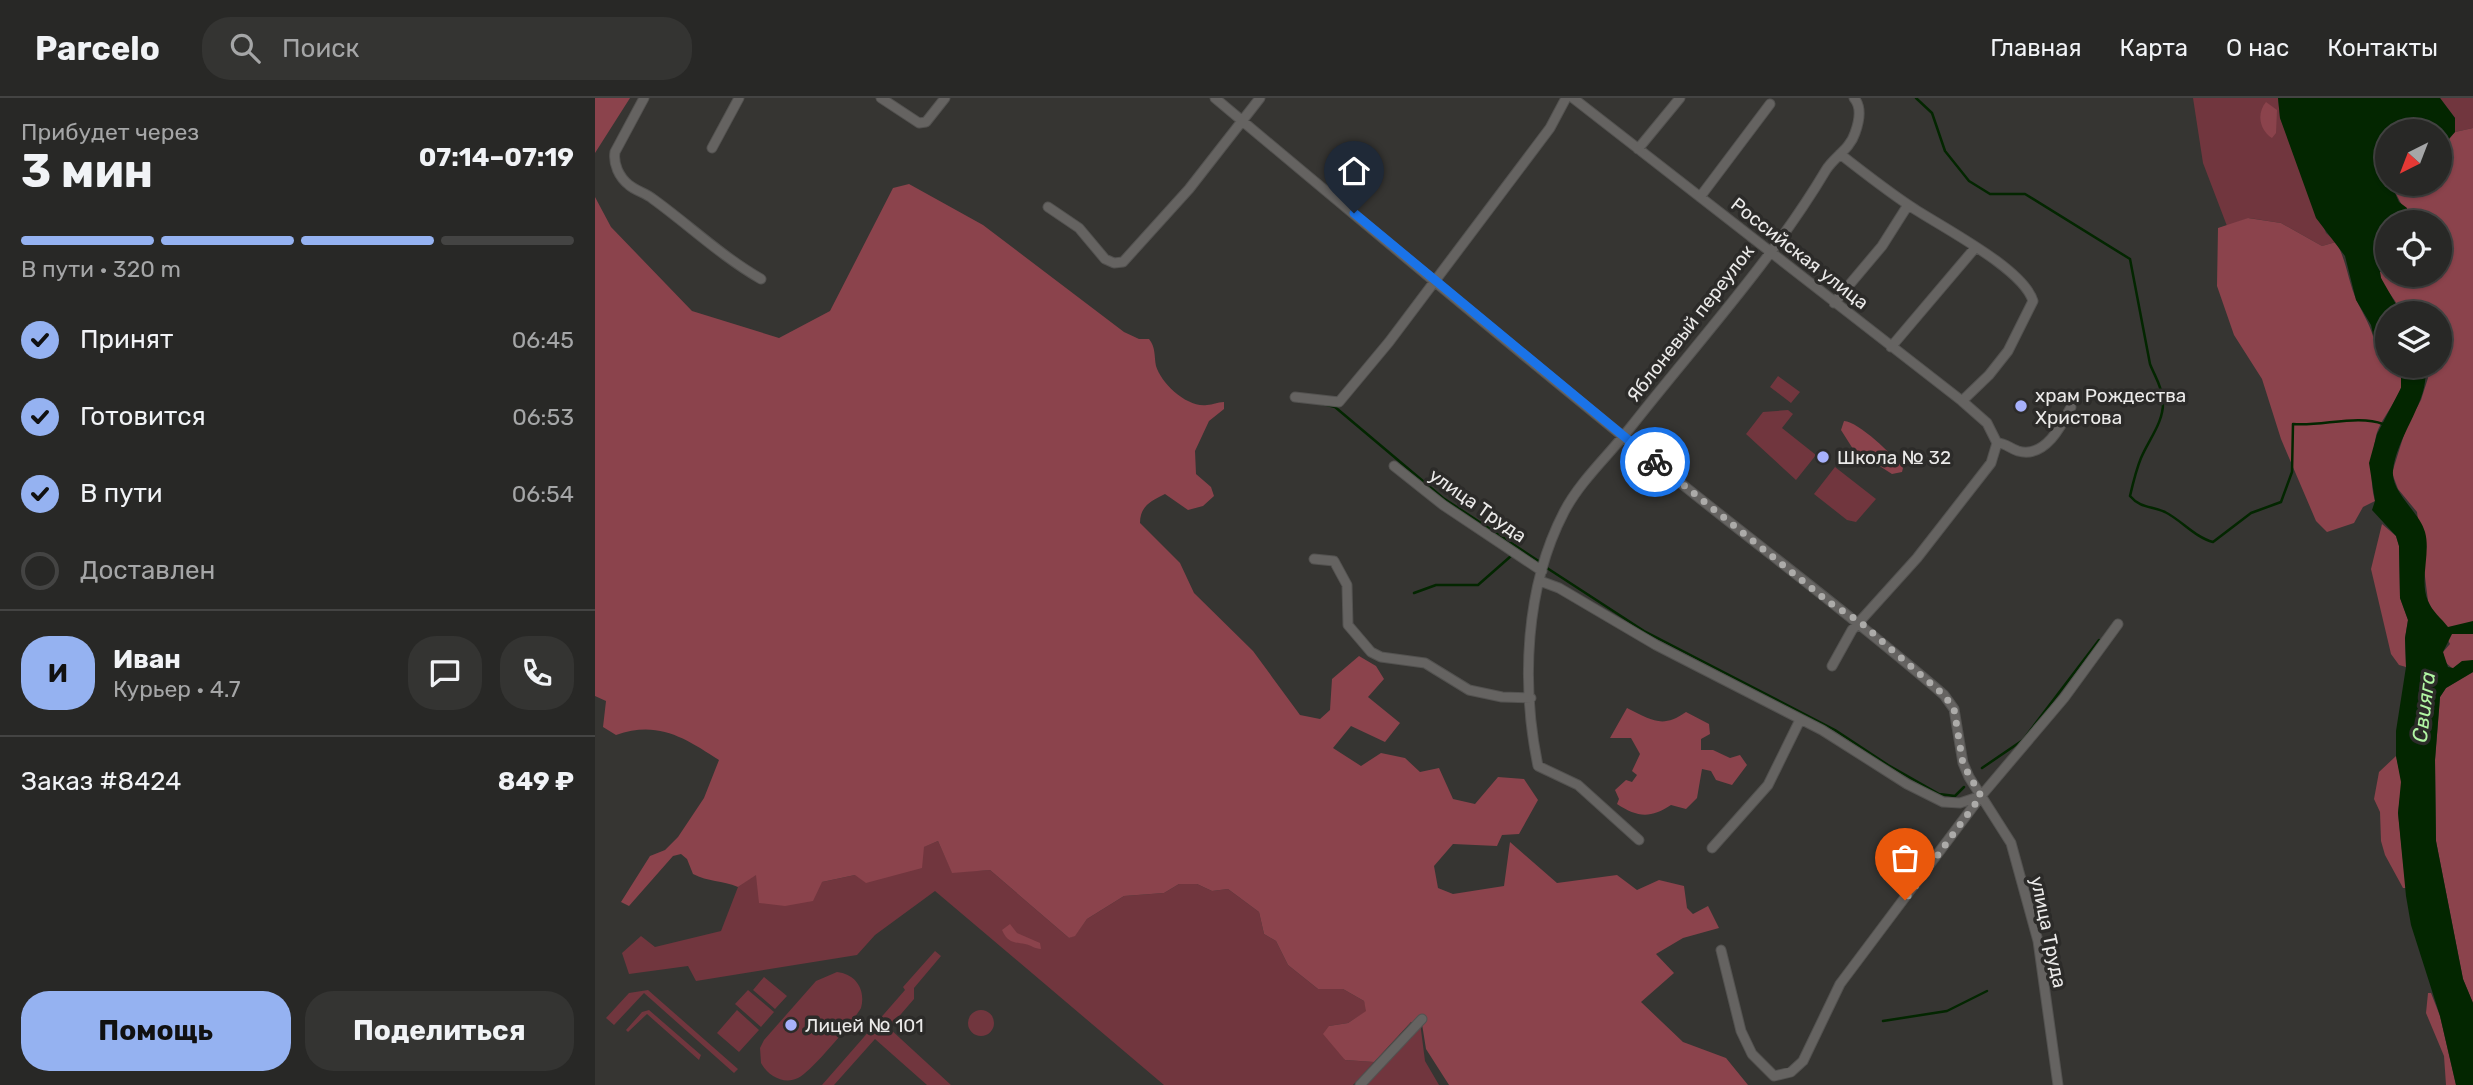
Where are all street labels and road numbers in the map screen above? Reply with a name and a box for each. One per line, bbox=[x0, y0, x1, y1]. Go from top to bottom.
street label: Российская улица bbox=[1726, 193, 1873, 314]
street label: Яблоневый переулок bbox=[1622, 240, 1759, 407]
street label: улица Труда bbox=[1425, 463, 1531, 547]
street label: улица Труда bbox=[2025, 874, 2072, 990]

